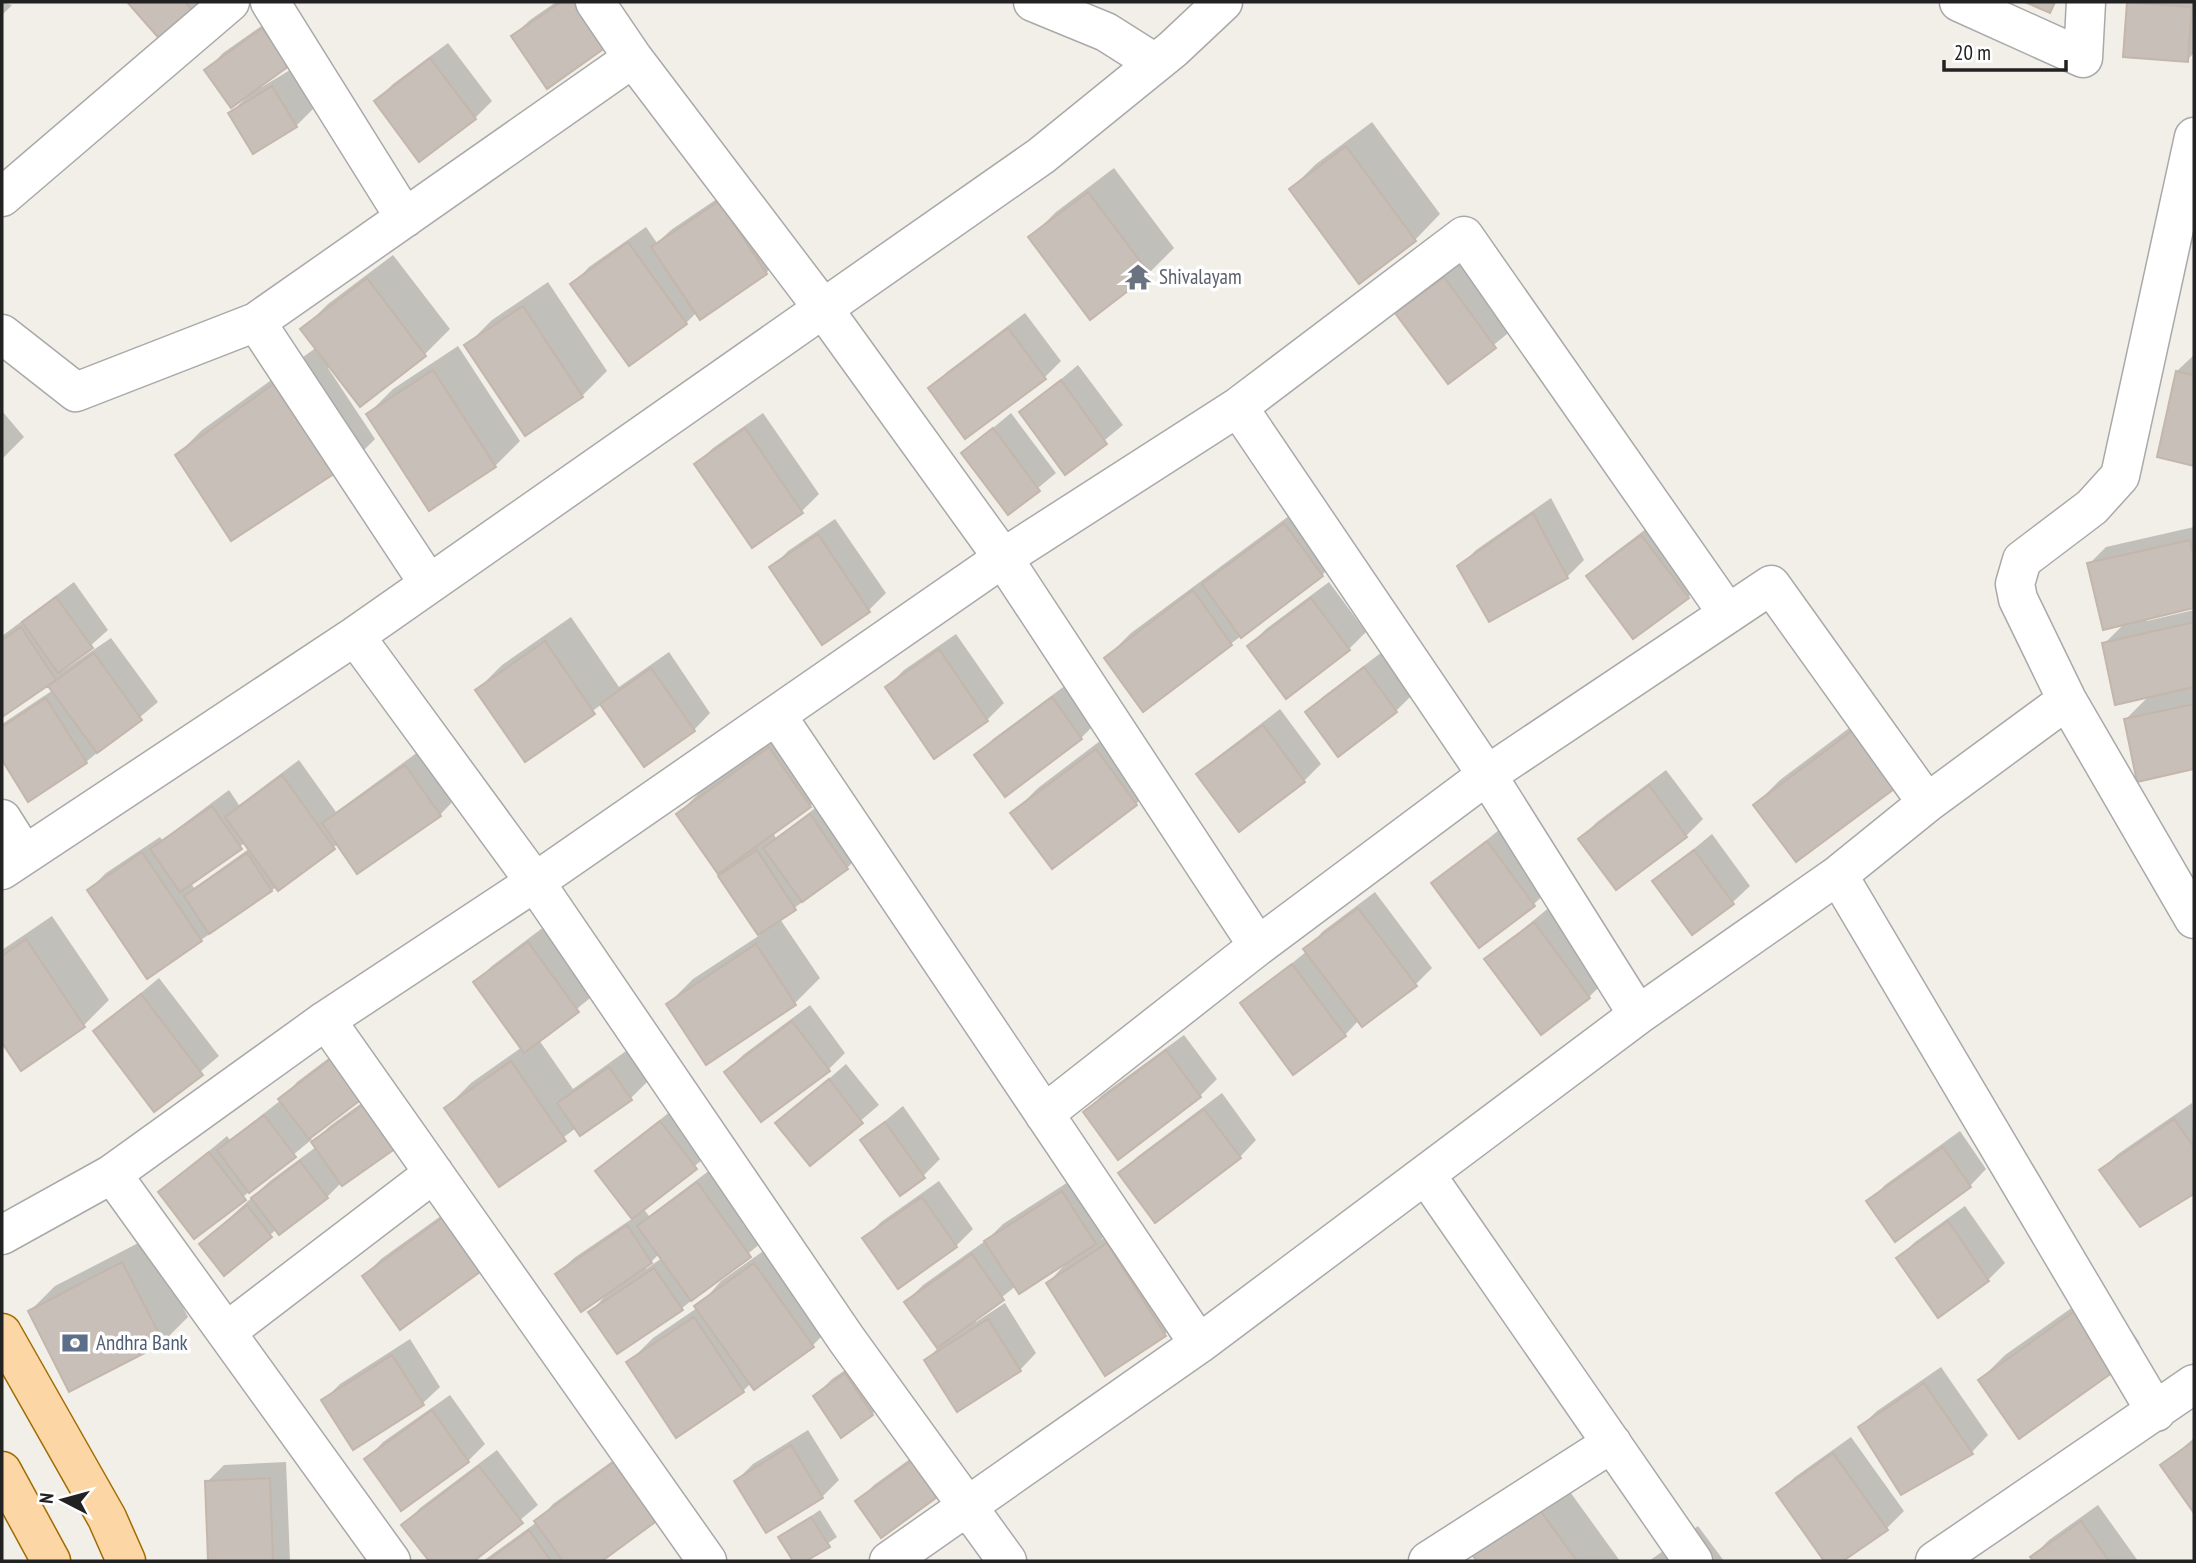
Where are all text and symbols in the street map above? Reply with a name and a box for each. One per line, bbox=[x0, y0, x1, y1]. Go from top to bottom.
scale bar bbox=[1944, 28, 2066, 72]
text: 20 m bbox=[1954, 39, 1991, 66]
temple icon: Shivalayam bbox=[1123, 262, 1153, 292]
place label: Shivalayam bbox=[1159, 263, 1242, 290]
bank icon: Andhra Bank bbox=[60, 1328, 90, 1358]
place label: Andhra Bank bbox=[96, 1329, 188, 1356]
north arrow bbox=[28, 1465, 98, 1535]
text: N bbox=[34, 1492, 59, 1505]

